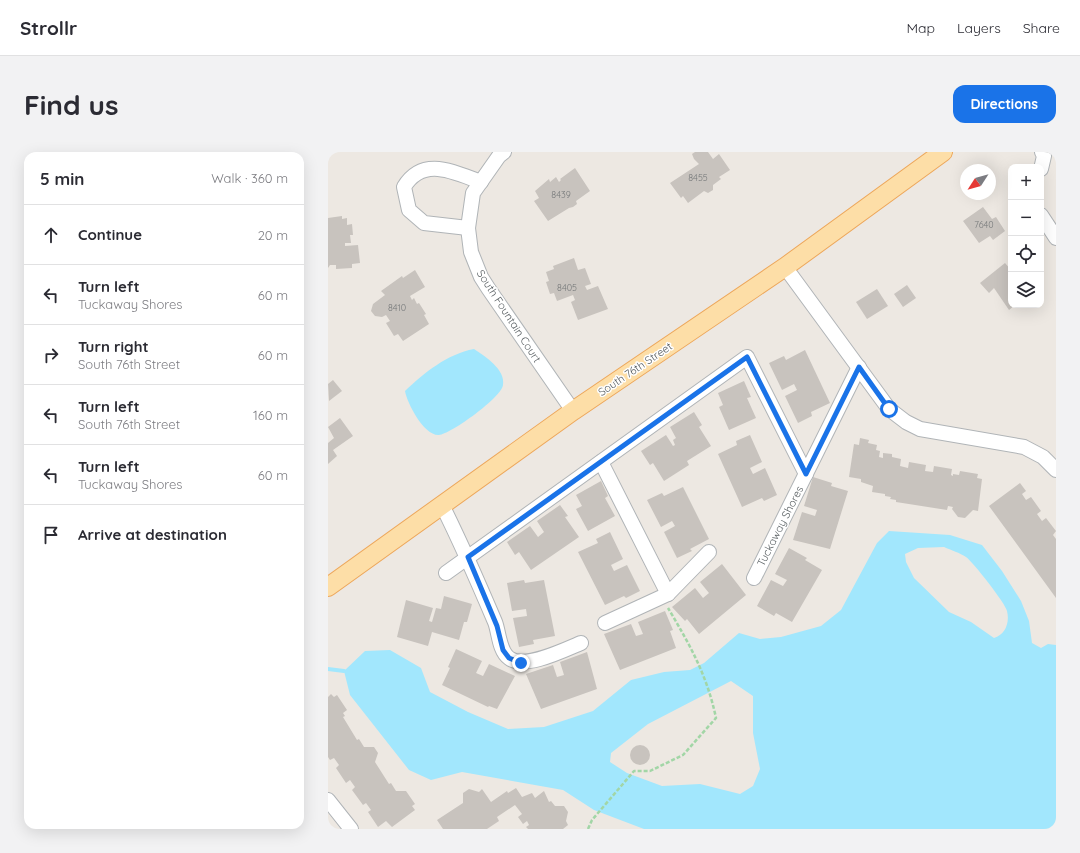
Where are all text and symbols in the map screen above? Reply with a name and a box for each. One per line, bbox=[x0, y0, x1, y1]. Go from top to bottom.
text: Strollr bbox=[20, 16, 77, 40]
text: Map bbox=[906, 19, 935, 37]
text: Layers bbox=[957, 19, 1001, 37]
text: Share bbox=[1023, 19, 1060, 37]
button: Directions bbox=[953, 85, 1056, 123]
text: Find us bbox=[24, 87, 118, 122]
north arrow bbox=[960, 164, 996, 200]
map controls bbox=[1008, 164, 1044, 308]
button: + bbox=[1008, 164, 1044, 200]
text: 5 min bbox=[40, 168, 84, 189]
text: Walk · 360 m bbox=[211, 170, 288, 186]
house number: 8455 bbox=[688, 172, 708, 183]
house number: 8439 bbox=[551, 189, 571, 200]
button: − bbox=[1008, 200, 1044, 236]
house number: 7640 bbox=[974, 219, 994, 230]
icon: ahead bbox=[40, 224, 62, 246]
text: Continue bbox=[78, 225, 142, 244]
text: 20 m bbox=[258, 227, 288, 243]
button: locate bbox=[1008, 236, 1044, 272]
street label: South Fountain Court bbox=[474, 267, 544, 365]
button: layers bbox=[1008, 272, 1044, 308]
text: Turn left bbox=[78, 277, 140, 296]
house number: 8405 bbox=[557, 282, 577, 293]
icon: left bbox=[40, 284, 62, 306]
text: 60 m bbox=[258, 287, 288, 303]
text: Tuckaway Shores bbox=[78, 296, 182, 312]
house number: 8410 bbox=[388, 302, 406, 313]
text: Turn right bbox=[78, 337, 149, 356]
street label: South 76th Street bbox=[595, 339, 675, 399]
icon: right bbox=[40, 344, 62, 366]
text: 60 m bbox=[258, 347, 288, 363]
text: South 76th Street bbox=[78, 356, 180, 372]
text: Turn left bbox=[78, 397, 140, 416]
route start bbox=[880, 400, 898, 418]
icon: left bbox=[40, 404, 62, 426]
text: 160 m bbox=[253, 407, 288, 423]
text: South 76th Street bbox=[78, 416, 180, 432]
text: Turn left bbox=[78, 457, 140, 476]
icon: left bbox=[40, 464, 62, 486]
text: 60 m bbox=[258, 467, 288, 483]
text: Tuckaway Shores bbox=[78, 476, 182, 492]
street label: Tuckaway Shores bbox=[754, 483, 806, 569]
icon: arrive bbox=[40, 524, 62, 546]
text: Arrive at destination bbox=[78, 525, 227, 544]
route end bbox=[512, 654, 530, 672]

